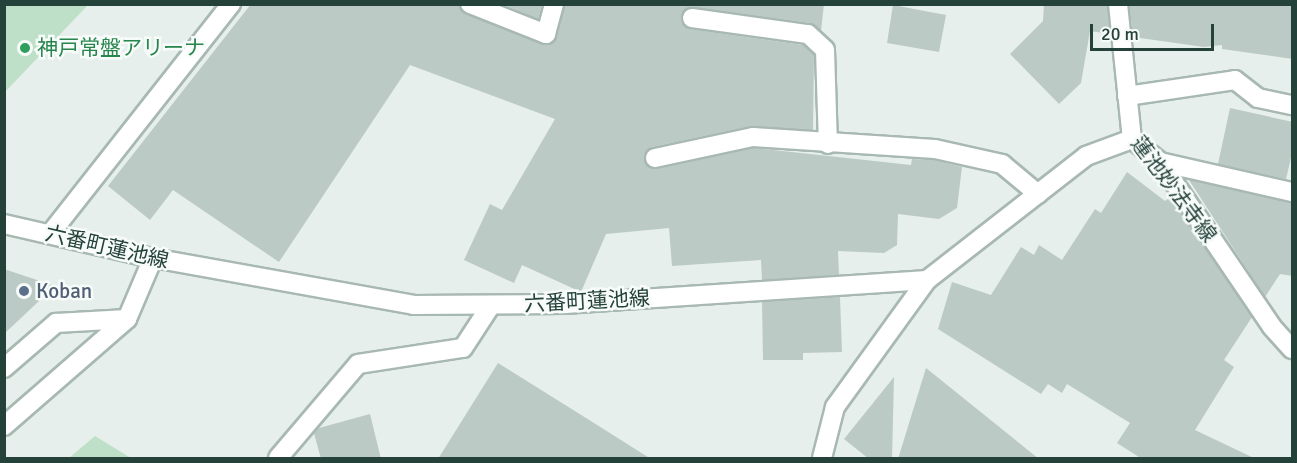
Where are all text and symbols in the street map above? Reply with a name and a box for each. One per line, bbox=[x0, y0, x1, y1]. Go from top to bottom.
scale bar bbox=[1093, 12, 1218, 50]
text: 20 m bbox=[1101, 23, 1139, 45]
place label: 神戸常盤アリーナ bbox=[37, 35, 205, 61]
marker: 神戸常盤アリーナ bbox=[18, 41, 32, 55]
street label: 蓮池妙法寺線 bbox=[1126, 131, 1222, 247]
street label: 六番町蓮池線 bbox=[43, 221, 171, 273]
place label: Koban bbox=[36, 278, 92, 304]
marker: Koban bbox=[17, 284, 31, 298]
street label: 六番町蓮池線 bbox=[523, 285, 651, 317]

